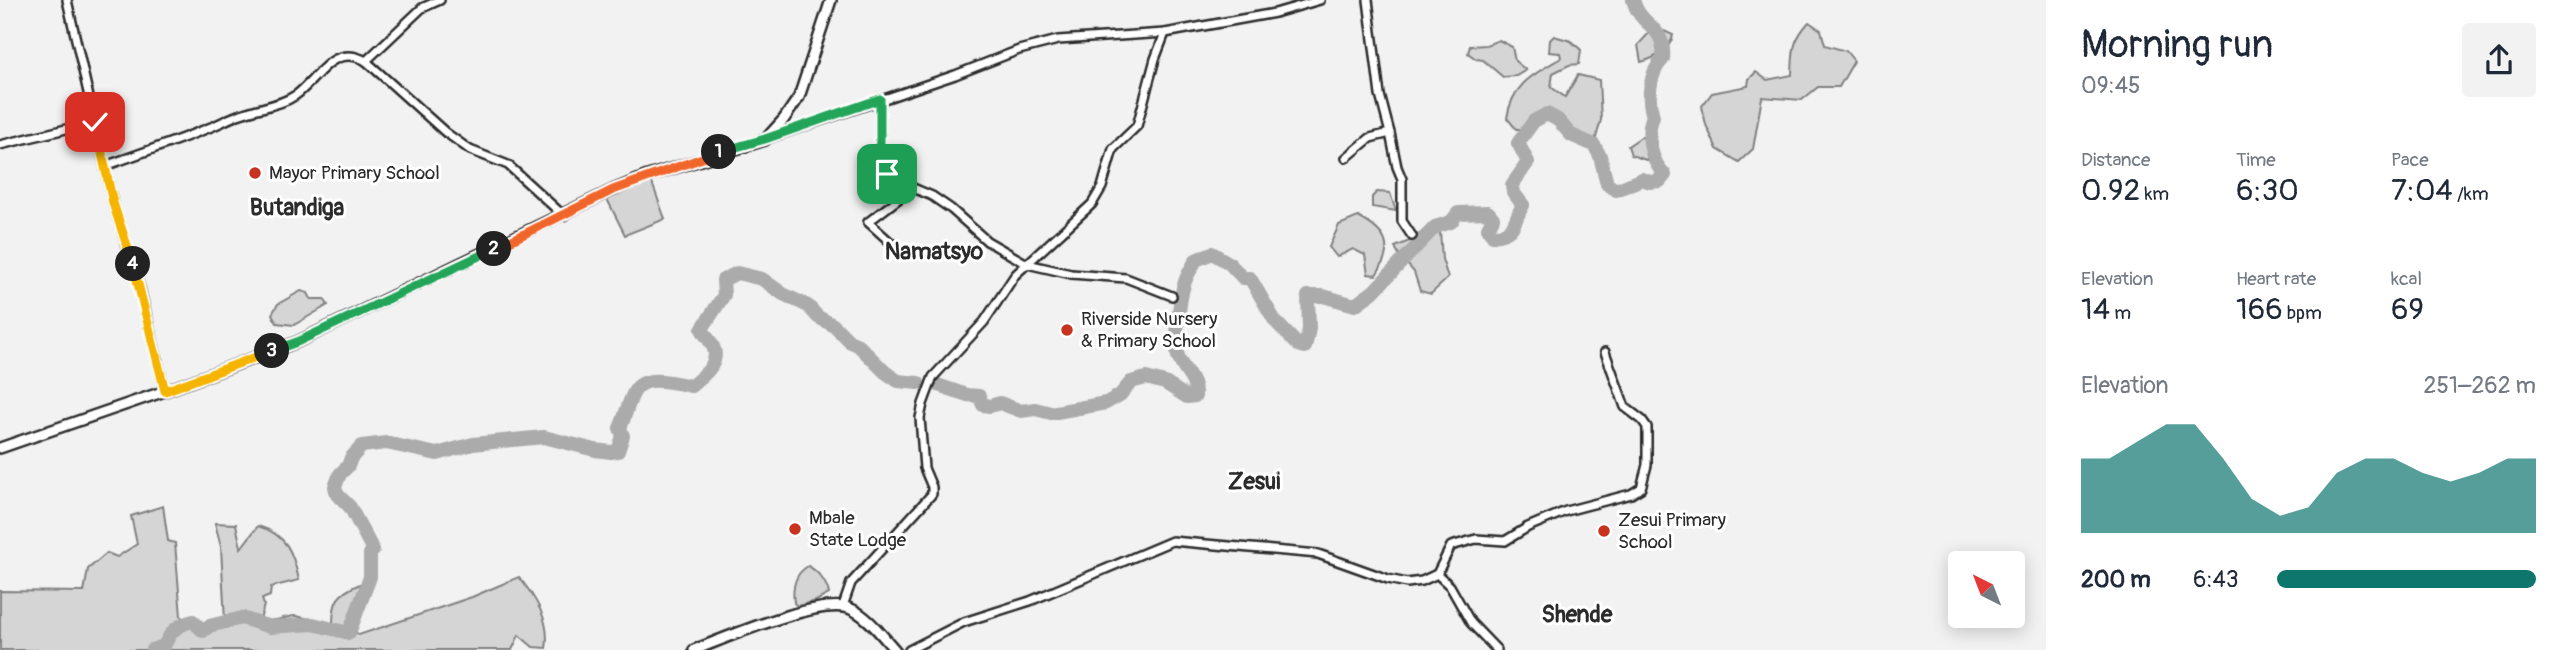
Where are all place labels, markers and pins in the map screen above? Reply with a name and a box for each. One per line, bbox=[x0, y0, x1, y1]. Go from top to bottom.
pin bbox=[65, 92, 125, 152]
pin: 1 bbox=[702, 134, 736, 170]
pin bbox=[857, 144, 917, 204]
place label: Mayor Primary School bbox=[269, 161, 440, 185]
marker: Mayor Primary School bbox=[247, 165, 263, 181]
pin: 2 bbox=[476, 232, 512, 266]
pin: 4 bbox=[116, 246, 150, 282]
place label: Riverside Nursery & Primary School bbox=[1081, 307, 1217, 353]
marker: Riverside Nursery & Primary School bbox=[1059, 322, 1075, 338]
pin: 3 bbox=[254, 334, 290, 368]
place label: Mbale State Lodge bbox=[809, 506, 907, 552]
place label: Zesui Primary School bbox=[1618, 508, 1726, 554]
marker: Mbale State Lodge bbox=[787, 521, 803, 537]
marker: Zesui Primary School bbox=[1596, 523, 1612, 539]

